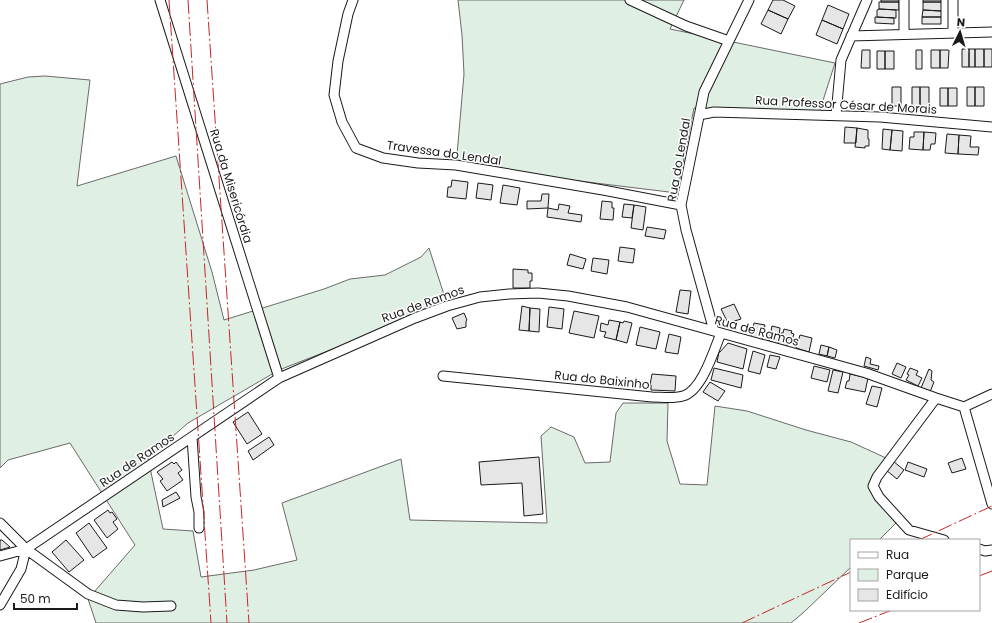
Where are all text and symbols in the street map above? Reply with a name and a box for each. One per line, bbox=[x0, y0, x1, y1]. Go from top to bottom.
north arrow bbox=[940, 12, 980, 52]
text: N bbox=[956, 14, 966, 30]
street label: Rua Professor César de Morais bbox=[755, 91, 937, 118]
street label: Rua do Lendal bbox=[663, 117, 694, 203]
street label: Rua da Misericórdia bbox=[206, 127, 257, 245]
street label: Travessa do Lendal bbox=[386, 136, 503, 169]
street label: Rua de Ramos bbox=[379, 281, 467, 326]
street label: Rua de Ramos bbox=[713, 311, 801, 350]
street label: Rua do Baixinho bbox=[554, 366, 651, 393]
street label: Rua de Ramos bbox=[96, 428, 177, 491]
legend bbox=[850, 539, 980, 611]
text: Rua bbox=[886, 546, 909, 563]
text: Parque bbox=[886, 566, 929, 583]
scale bar bbox=[14, 585, 77, 611]
text: Edifício bbox=[886, 586, 928, 603]
text: 50 m bbox=[20, 590, 51, 607]

